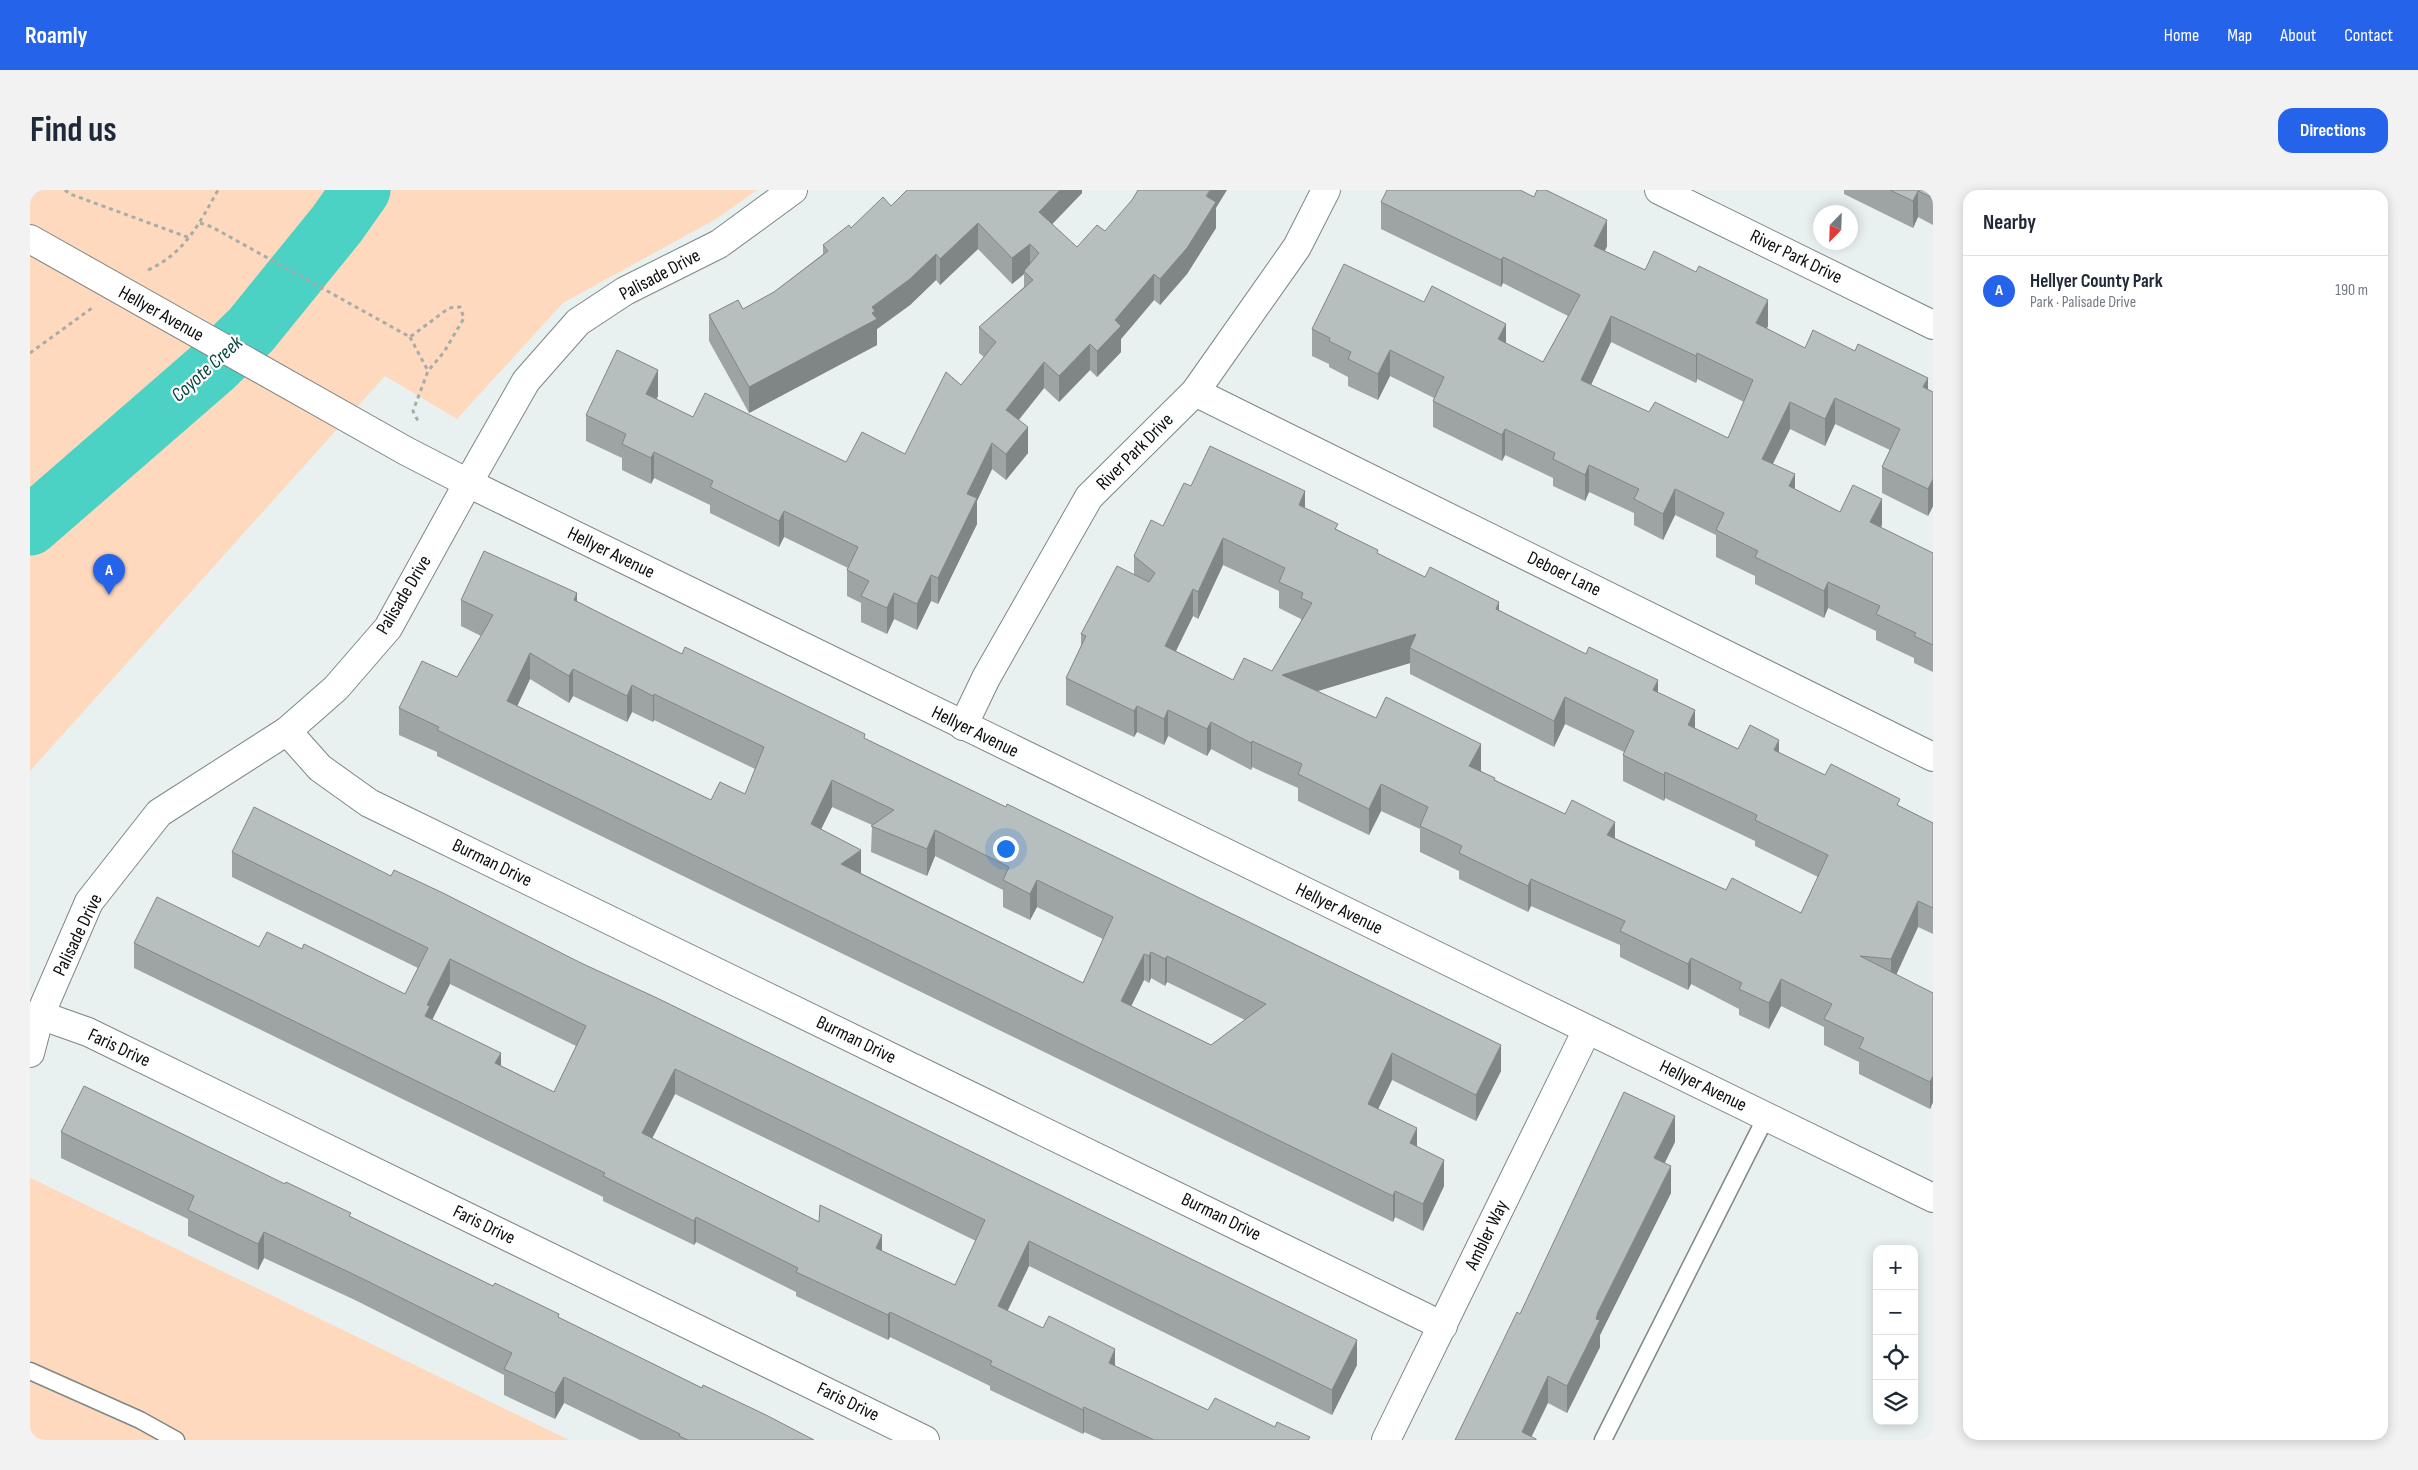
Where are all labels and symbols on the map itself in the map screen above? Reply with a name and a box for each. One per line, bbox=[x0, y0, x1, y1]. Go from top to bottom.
north arrow bbox=[1813, 205, 1858, 250]
street label: River Park Drive bbox=[1746, 225, 1846, 289]
street label: Palisade Drive bbox=[616, 244, 704, 306]
street label: Hellyer Avenue bbox=[114, 281, 208, 347]
water label: Coyote Creek bbox=[166, 330, 248, 407]
street label: River Park Drive bbox=[1092, 409, 1178, 495]
street label: Hellyer Avenue bbox=[564, 522, 658, 584]
street label: Deboer Lane bbox=[1523, 546, 1605, 602]
street label: Palisade Drive bbox=[371, 551, 437, 639]
pin: A bbox=[93, 554, 125, 595]
street label: Hellyer Avenue bbox=[928, 701, 1022, 763]
street label: Burman Drive bbox=[448, 834, 536, 892]
your location bbox=[993, 836, 1019, 862]
street label: Hellyer Avenue bbox=[1292, 878, 1386, 940]
street label: Palisade Drive bbox=[48, 890, 108, 980]
street label: Burman Drive bbox=[812, 1011, 900, 1069]
street label: Faris Drive bbox=[84, 1024, 154, 1072]
street label: Hellyer Avenue bbox=[1656, 1055, 1750, 1117]
street label: Burman Drive bbox=[1177, 1188, 1265, 1246]
street label: Ambler Way bbox=[1460, 1196, 1514, 1274]
street label: Faris Drive bbox=[449, 1200, 519, 1250]
street label: Faris Drive bbox=[813, 1377, 883, 1427]

